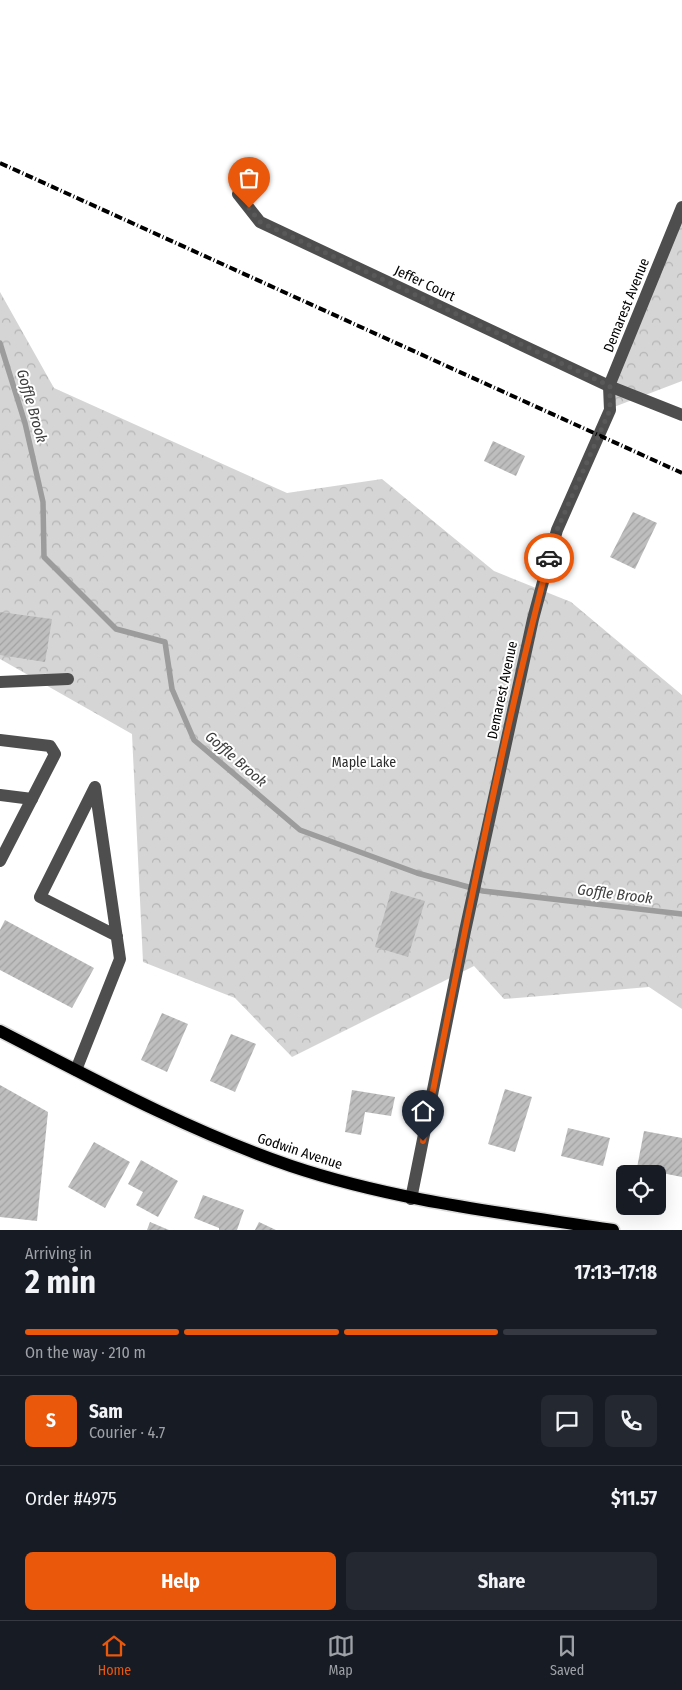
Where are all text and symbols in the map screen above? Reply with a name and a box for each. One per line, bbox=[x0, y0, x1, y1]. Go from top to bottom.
pin bbox=[228, 157, 270, 208]
icon: bag bbox=[235, 164, 263, 192]
street label: Demarest Avenue bbox=[600, 256, 653, 355]
street label: Jeffer Court bbox=[392, 262, 458, 305]
water label: Goffle Brook bbox=[13, 367, 51, 445]
courier bbox=[524, 533, 574, 583]
icon: car bbox=[535, 544, 563, 572]
street label: Demarest Avenue bbox=[484, 639, 521, 741]
water label: Goffle Brook bbox=[202, 727, 271, 791]
park label: Maple Lake bbox=[332, 754, 396, 771]
water label: Goffle Brook bbox=[576, 880, 654, 908]
pin bbox=[402, 1090, 444, 1141]
icon: home bbox=[409, 1097, 437, 1125]
street label: Godwin Avenue bbox=[255, 1130, 345, 1173]
map controls bbox=[616, 1165, 666, 1215]
button: locate bbox=[616, 1165, 666, 1215]
text: Arriving in bbox=[25, 1244, 92, 1263]
text: 17:13–17:18 bbox=[575, 1261, 657, 1284]
text: 2 min bbox=[25, 1263, 96, 1301]
text: On the way · 210 m bbox=[25, 1343, 146, 1362]
button: chat bbox=[541, 1395, 593, 1447]
button: phone bbox=[605, 1395, 657, 1447]
text: Sam bbox=[89, 1400, 123, 1423]
text: S bbox=[46, 1409, 56, 1432]
text: Courier · 4.7 bbox=[89, 1423, 165, 1442]
text: Order #4975 bbox=[25, 1487, 117, 1510]
text: $11.57 bbox=[611, 1487, 657, 1510]
button: Help bbox=[25, 1552, 336, 1610]
button: Share bbox=[346, 1552, 657, 1610]
tab: Home bbox=[98, 1632, 131, 1679]
tab: Map bbox=[327, 1632, 355, 1679]
tab: Saved bbox=[550, 1632, 584, 1679]

